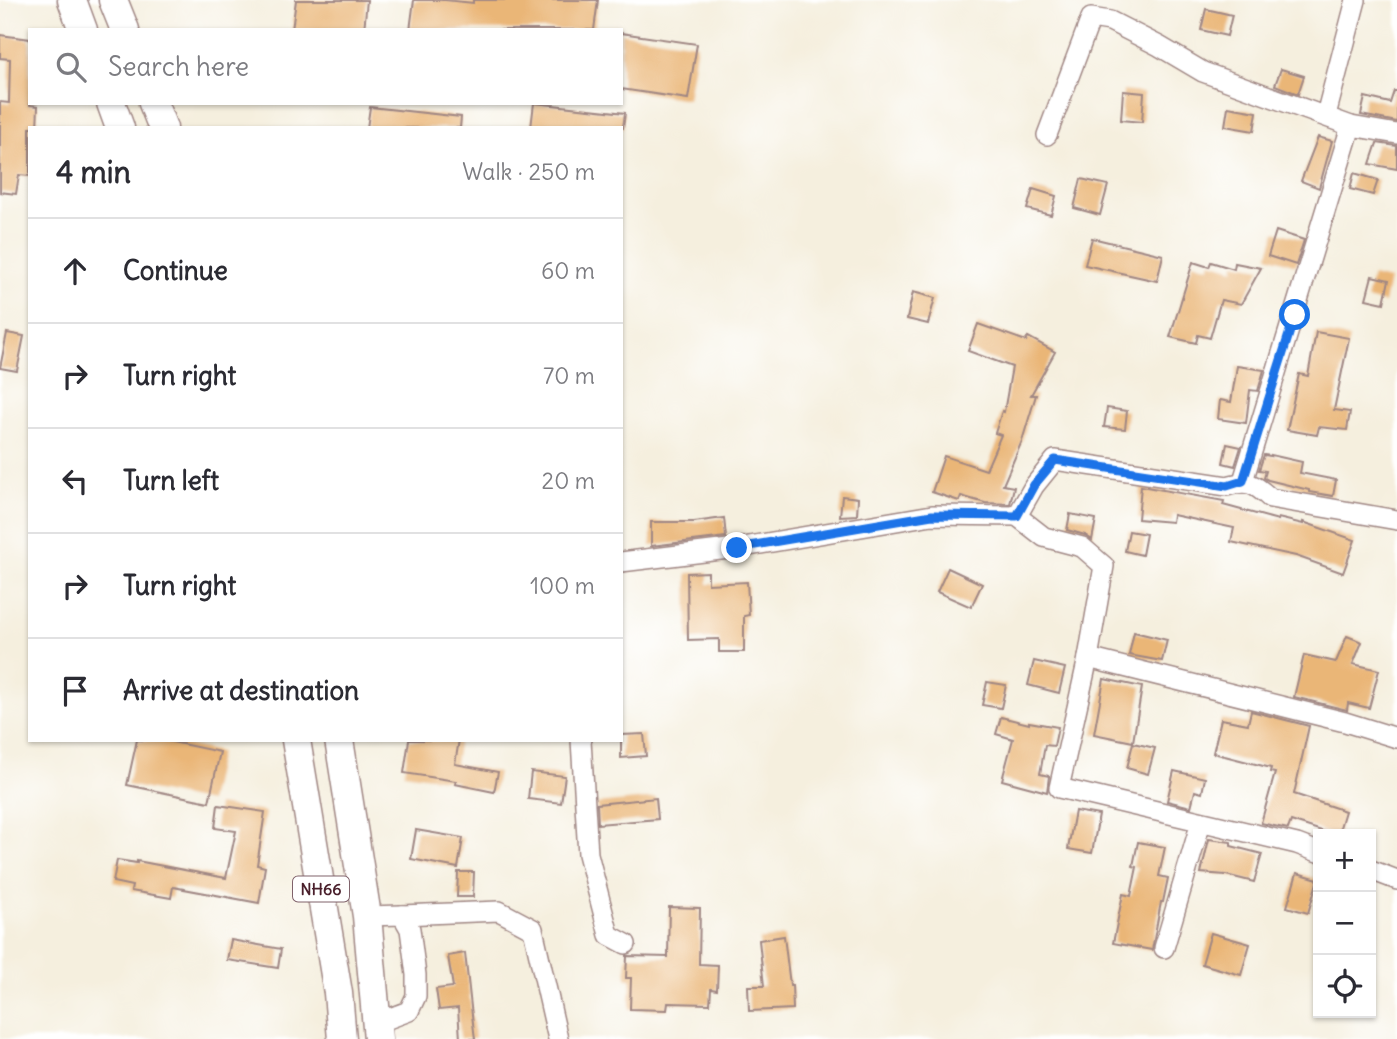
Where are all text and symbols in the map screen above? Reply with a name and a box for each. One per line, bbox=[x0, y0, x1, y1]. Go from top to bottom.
search box bbox=[28, 28, 623, 105]
icon: search bbox=[52, 48, 90, 86]
text: Search here bbox=[108, 50, 249, 83]
text: 4 min bbox=[56, 153, 131, 191]
text: Walk · 250 m bbox=[462, 157, 595, 186]
icon: ahead bbox=[56, 252, 94, 290]
text: Continue bbox=[123, 254, 228, 287]
text: 60 m bbox=[541, 256, 595, 285]
route start bbox=[1279, 299, 1310, 330]
icon: right bbox=[56, 357, 94, 395]
text: Turn right bbox=[123, 359, 236, 392]
text: 70 m bbox=[543, 361, 595, 390]
icon: left bbox=[56, 462, 94, 500]
text: Turn left bbox=[123, 464, 219, 497]
text: 20 m bbox=[542, 466, 595, 495]
route end bbox=[721, 532, 752, 563]
icon: right bbox=[56, 567, 94, 605]
text: Turn right bbox=[123, 569, 236, 602]
text: 100 m bbox=[530, 571, 595, 600]
icon: arrive bbox=[56, 672, 94, 710]
text: Arrive at destination bbox=[123, 674, 359, 707]
map controls bbox=[1313, 829, 1376, 1018]
button: + bbox=[1313, 829, 1376, 892]
road number: NH66 bbox=[293, 876, 349, 902]
button: − bbox=[1313, 892, 1376, 955]
button: locate bbox=[1313, 955, 1376, 1018]

